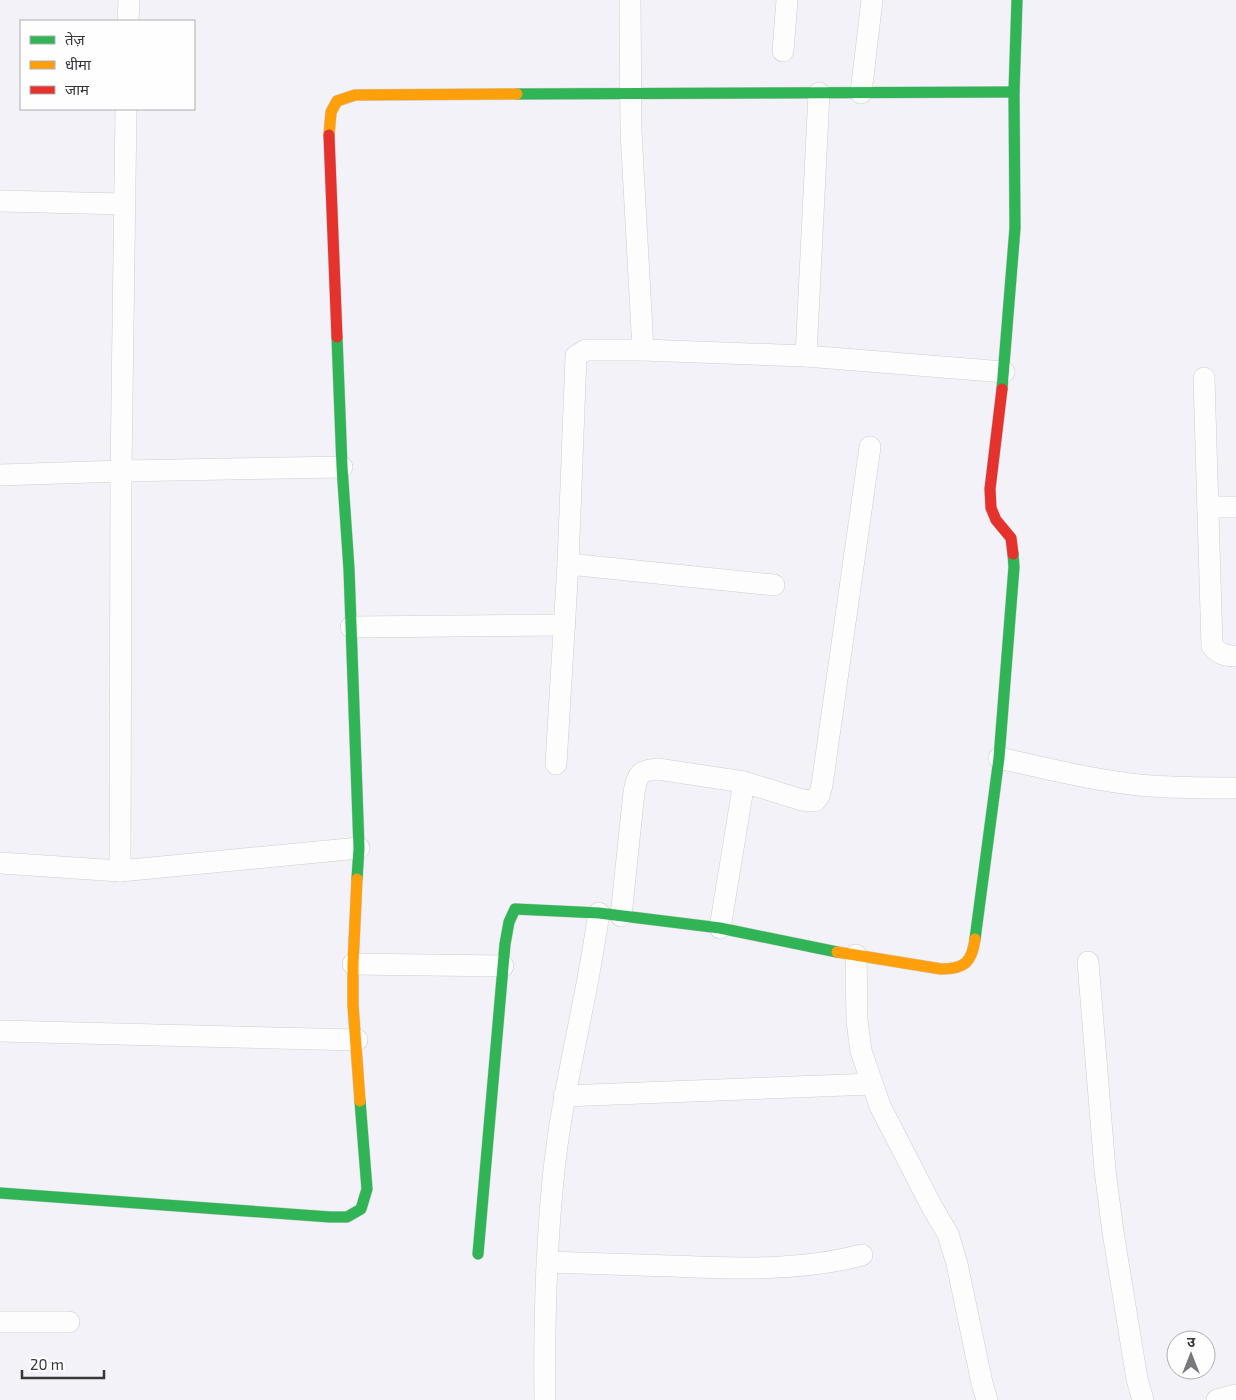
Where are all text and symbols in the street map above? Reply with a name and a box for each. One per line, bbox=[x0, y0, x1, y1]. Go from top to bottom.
legend bbox=[20, 20, 195, 110]
text: तेज़ bbox=[65, 30, 86, 48]
text: धीमा bbox=[65, 55, 92, 73]
text: जाम bbox=[65, 80, 90, 98]
north arrow bbox=[1166, 1330, 1216, 1380]
text: उ bbox=[1187, 1333, 1196, 1350]
scale bar bbox=[22, 1348, 105, 1380]
text: 20 m bbox=[30, 1355, 64, 1373]

